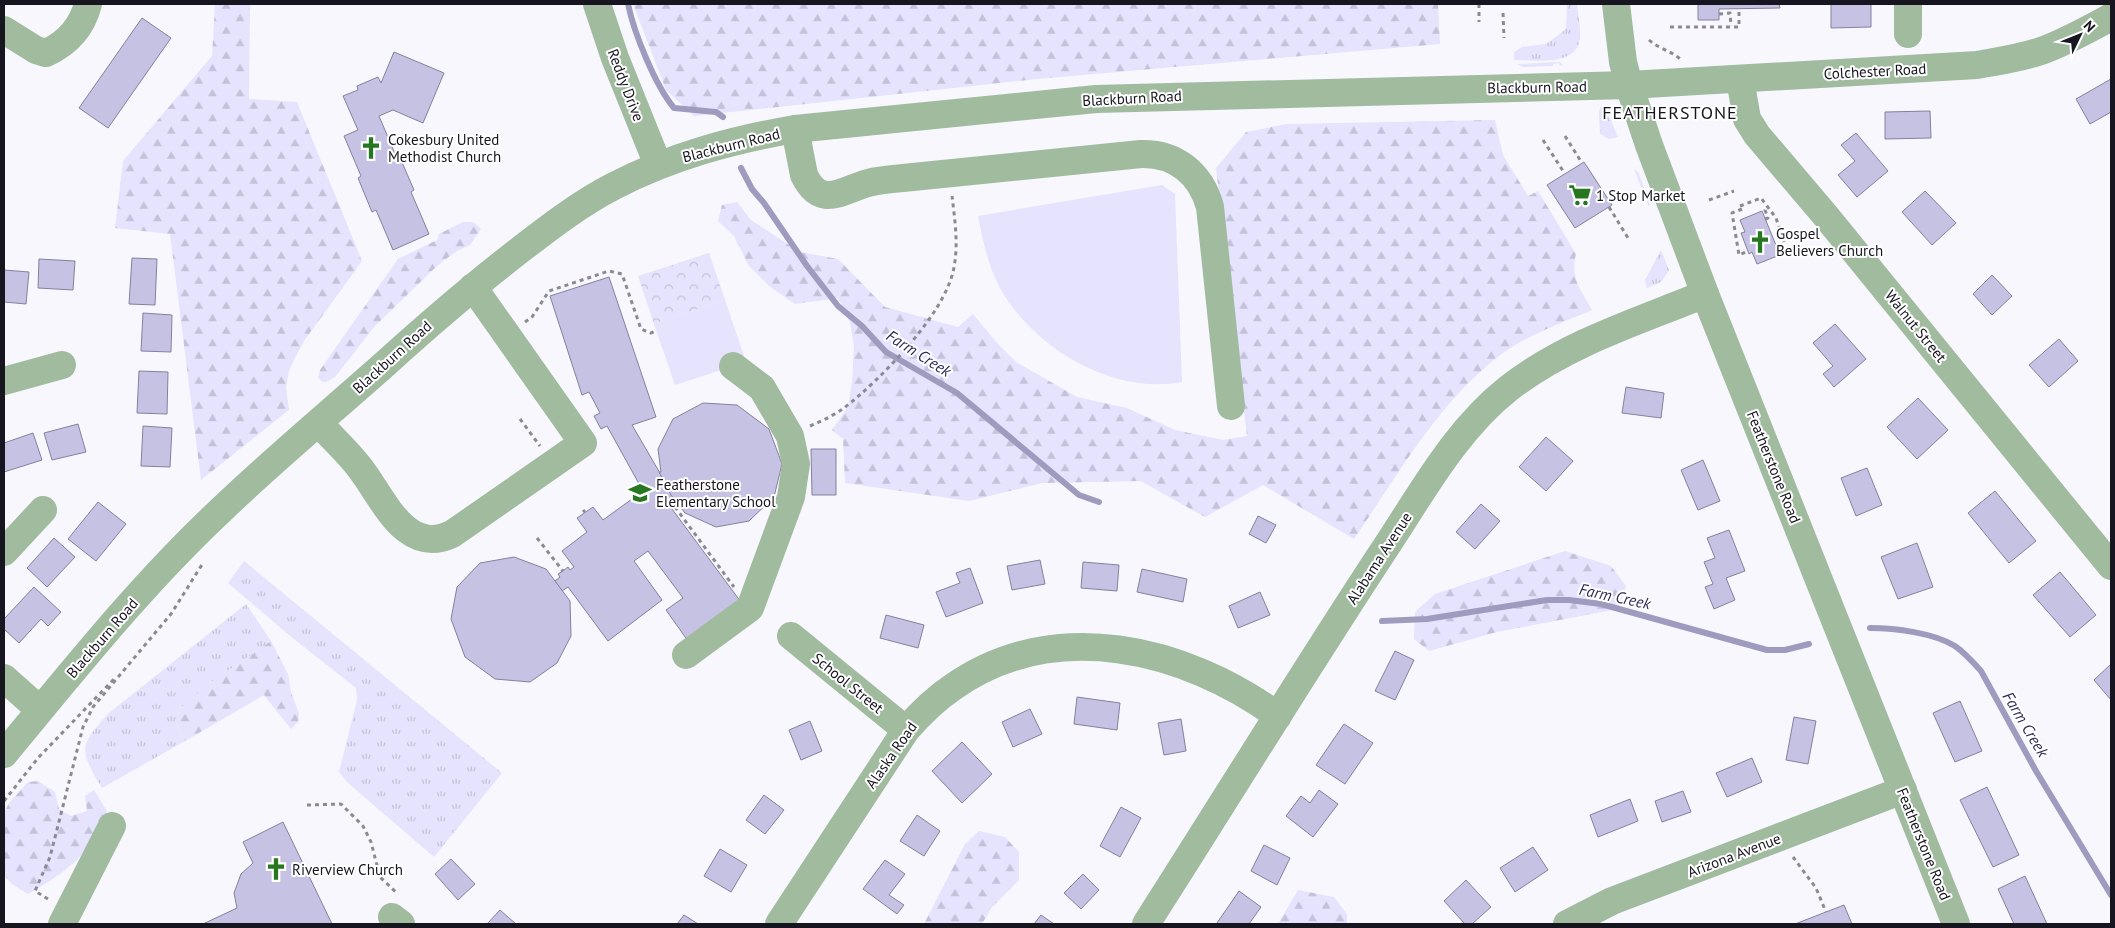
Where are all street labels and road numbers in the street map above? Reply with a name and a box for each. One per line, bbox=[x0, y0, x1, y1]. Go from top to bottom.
street label: Reddy Drive bbox=[604, 46, 648, 124]
street label: Colchester Road bbox=[1823, 59, 1927, 83]
street label: Blackburn Road bbox=[1487, 77, 1587, 97]
street label: Blackburn Road bbox=[1082, 86, 1182, 110]
street label: Blackburn Road bbox=[680, 124, 782, 166]
street label: Walnut Street bbox=[1881, 286, 1951, 366]
street label: Blackburn Road bbox=[349, 317, 435, 397]
street label: Featherstone Road bbox=[1743, 408, 1805, 526]
street label: Alabama Avenue bbox=[1342, 508, 1416, 608]
street label: Blackburn Road bbox=[62, 594, 142, 682]
street label: School Street bbox=[809, 649, 887, 717]
street label: Alaska Road bbox=[861, 718, 921, 792]
street label: Featherstone Road bbox=[1893, 785, 1955, 903]
street label: Arizona Avenue bbox=[1685, 828, 1783, 882]

